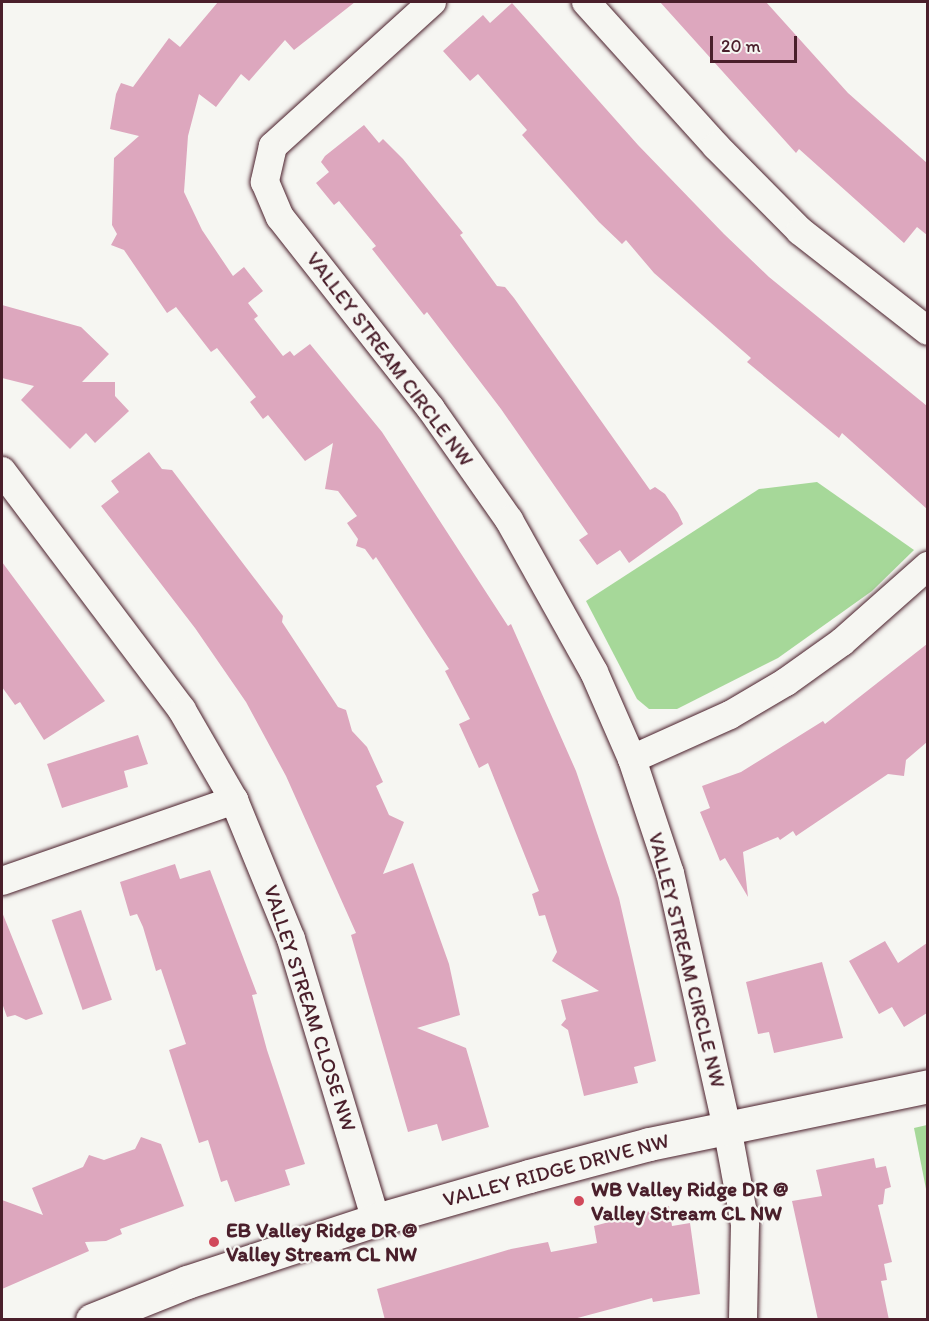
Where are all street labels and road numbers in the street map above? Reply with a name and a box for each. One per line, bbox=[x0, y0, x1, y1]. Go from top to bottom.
street label: VALLEY STREAM CIRCLE NW bbox=[300, 246, 480, 472]
street label: VALLEY STREAM CIRCLE NW bbox=[643, 829, 731, 1091]
street label: VALLEY STREAM CLOSE NW bbox=[258, 882, 362, 1134]
street label: VALLEY RIDGE DRIVE NW bbox=[439, 1127, 673, 1213]

